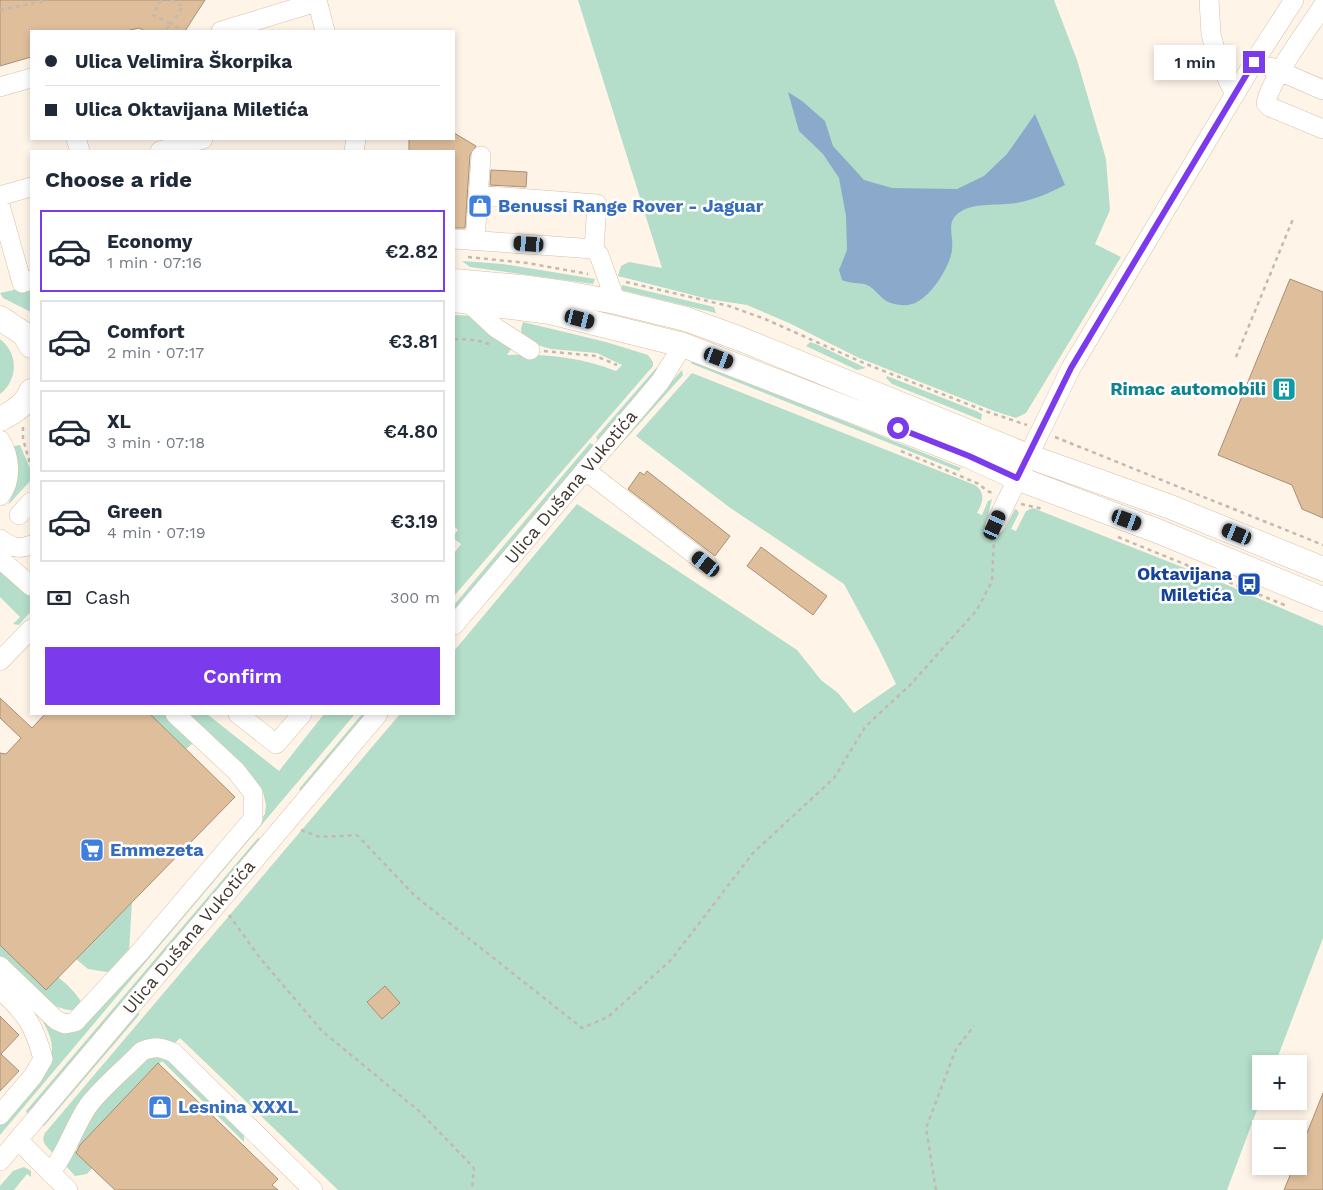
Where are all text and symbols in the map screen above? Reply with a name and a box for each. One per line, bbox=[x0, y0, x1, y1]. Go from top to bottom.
callout: 1 min bbox=[1154, 44, 1236, 80]
text: Ulica Velimira Škorpika bbox=[75, 50, 292, 73]
route end bbox=[1243, 51, 1265, 73]
text: 1 min bbox=[1174, 53, 1216, 72]
text: Ulica Oktavijana Miletića bbox=[75, 98, 308, 121]
text: Choose a ride bbox=[45, 167, 192, 192]
shop icon: Benussi Range Rover - Jaguar bbox=[467, 193, 493, 219]
place label: Benussi Range Rover - Jaguar bbox=[498, 195, 764, 216]
icon: car bbox=[47, 229, 92, 274]
text: Economy bbox=[107, 230, 192, 253]
car bbox=[513, 235, 544, 253]
text: €2.82 bbox=[385, 240, 438, 263]
text: 1 min · 07:16 bbox=[107, 253, 202, 272]
car bbox=[563, 308, 596, 330]
icon: car bbox=[47, 319, 92, 364]
text: Comfort bbox=[107, 320, 185, 343]
text: €3.81 bbox=[388, 330, 438, 353]
text: 2 min · 07:17 bbox=[107, 343, 204, 362]
car bbox=[702, 346, 735, 370]
building icon: Rimac automobili bbox=[1271, 376, 1297, 402]
place label: Rimac automobili bbox=[1110, 378, 1266, 399]
street label: Ulica Dušana Vukotića bbox=[500, 405, 641, 568]
icon: car bbox=[47, 409, 92, 454]
text: XL bbox=[107, 410, 131, 433]
route start bbox=[887, 417, 909, 439]
text: €4.80 bbox=[384, 420, 438, 443]
text: 3 min · 07:18 bbox=[107, 433, 205, 452]
icon: car bbox=[47, 499, 92, 544]
text: Green bbox=[107, 500, 163, 523]
car bbox=[982, 508, 1007, 542]
car bbox=[1110, 508, 1143, 532]
text: €3.19 bbox=[391, 510, 438, 533]
car bbox=[1220, 521, 1253, 547]
text: 4 min · 07:19 bbox=[107, 523, 206, 542]
car bbox=[689, 549, 722, 579]
place label: Oktavijana Miletića bbox=[1137, 563, 1233, 605]
bus stop icon: Oktavijana Miletića bbox=[1236, 571, 1262, 597]
icon: cash bbox=[45, 584, 73, 612]
text: Cash bbox=[85, 586, 131, 609]
text: 300 m bbox=[390, 588, 440, 607]
button: Confirm bbox=[45, 647, 440, 705]
supermarket icon: Emmezeta bbox=[79, 837, 105, 863]
place label: Emmezeta bbox=[110, 839, 204, 860]
street label: Ulica Dušana Vukotića bbox=[118, 855, 259, 1018]
map controls bbox=[1252, 1055, 1307, 1175]
button: + bbox=[1252, 1055, 1307, 1110]
shop icon: Lesnina XXXL bbox=[147, 1094, 173, 1120]
place label: Lesnina XXXL bbox=[178, 1096, 298, 1117]
button: − bbox=[1252, 1120, 1307, 1175]

